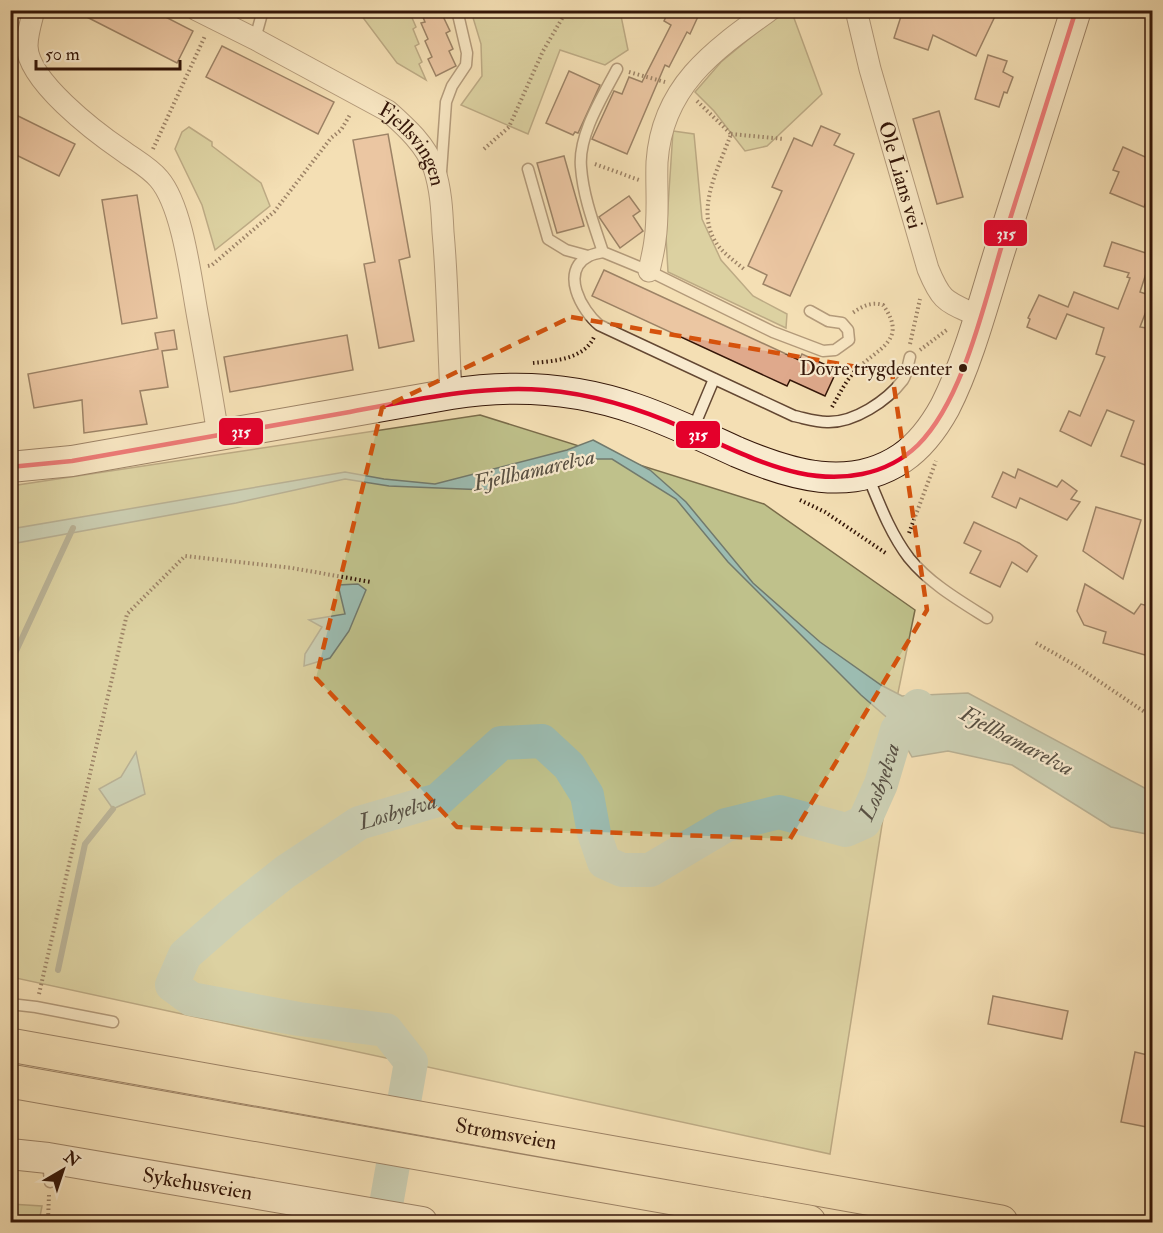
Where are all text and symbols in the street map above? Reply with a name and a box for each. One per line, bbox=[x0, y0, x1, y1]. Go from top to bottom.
scale bar bbox=[36, 33, 180, 71]
text: 50 m bbox=[45, 43, 80, 66]
street label: Fjellsvingen bbox=[374, 95, 452, 189]
street label: Ole Lians vei bbox=[872, 118, 929, 232]
line badge: 315 bbox=[983, 219, 1028, 247]
text: 315 bbox=[997, 224, 1016, 244]
place label: Dovre trygdesenter bbox=[799, 356, 953, 381]
marker: Dovre trygdesenter bbox=[957, 362, 969, 374]
line badge: 315 bbox=[218, 417, 264, 446]
line badge: 315 bbox=[675, 420, 721, 449]
text: 315 bbox=[232, 422, 251, 442]
text: 315 bbox=[689, 425, 708, 445]
water label: Fjellhamarelva bbox=[469, 442, 598, 498]
water label: Fjellhamarelva bbox=[955, 699, 1078, 783]
water label: Losbyelva bbox=[852, 740, 906, 826]
water label: Losbyelva bbox=[354, 787, 440, 837]
street label: Strømsveien bbox=[453, 1111, 559, 1156]
north arrow bbox=[33, 1140, 93, 1200]
text: N bbox=[59, 1146, 84, 1172]
street label: Sykehusveien bbox=[141, 1161, 255, 1206]

